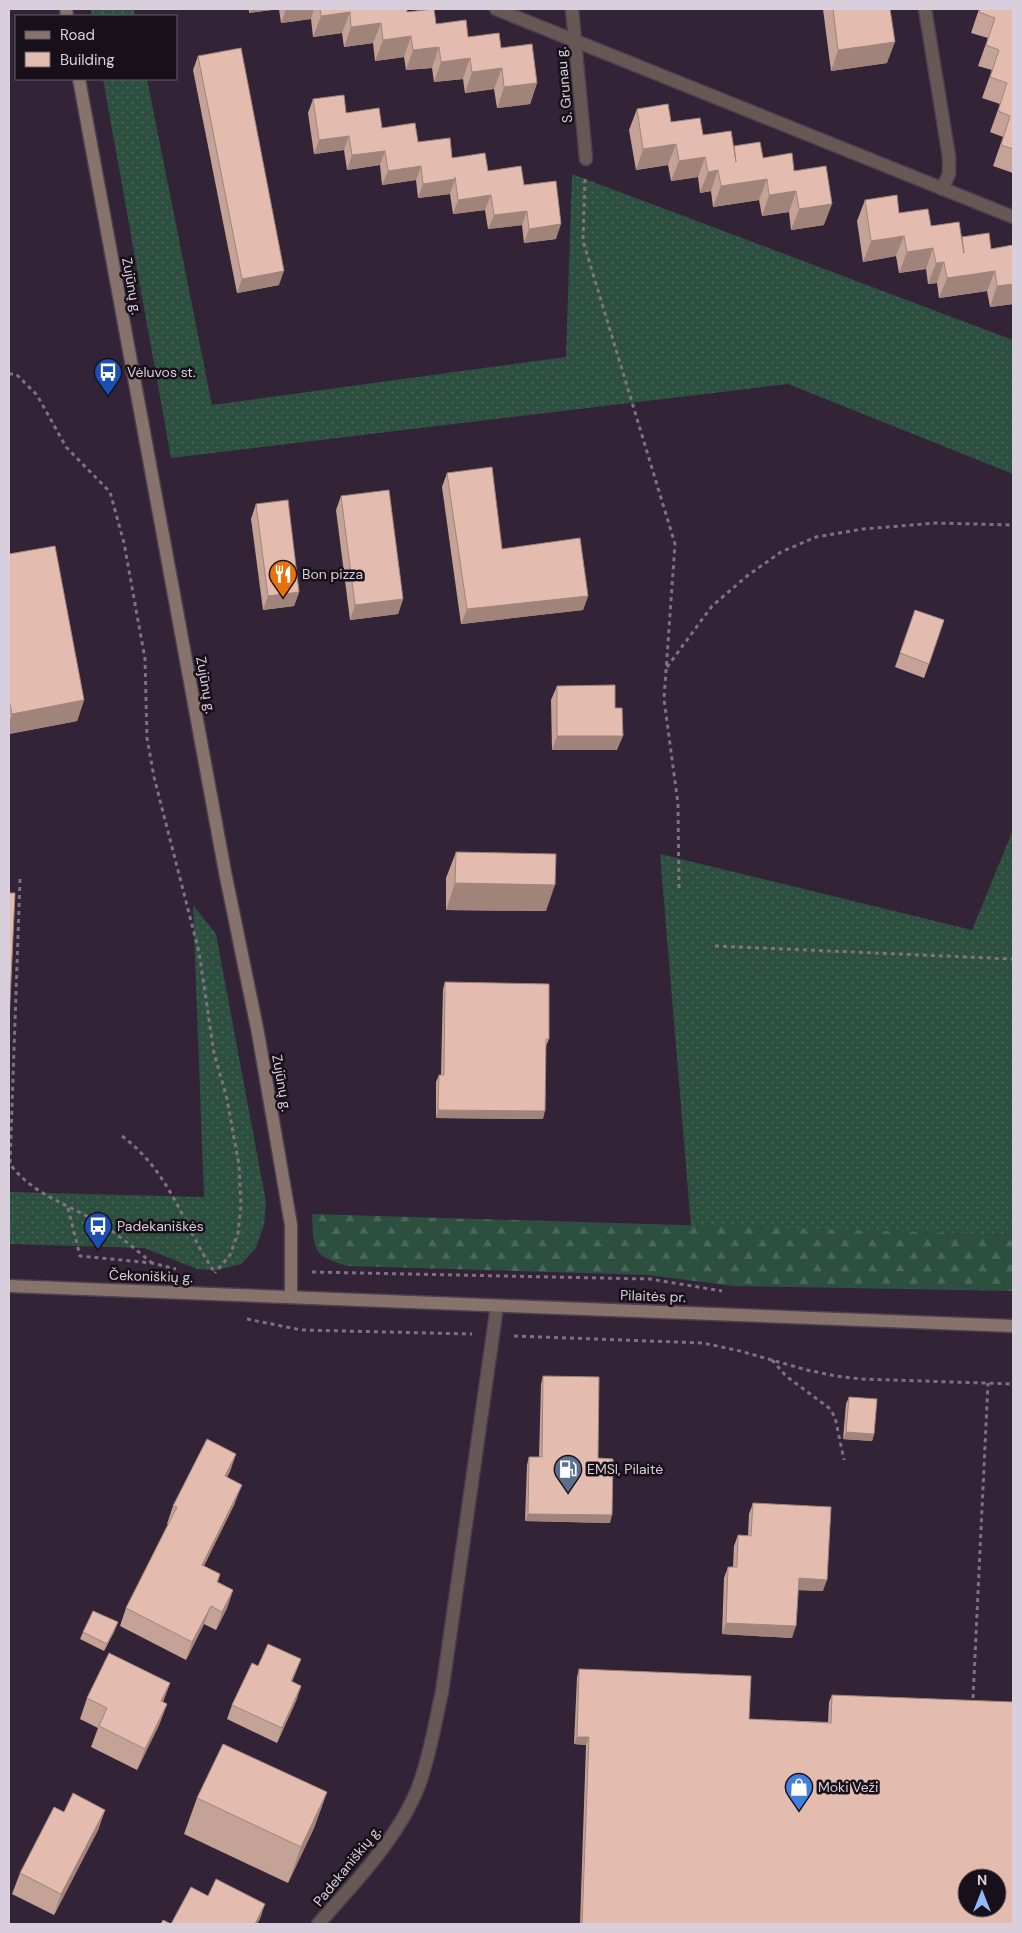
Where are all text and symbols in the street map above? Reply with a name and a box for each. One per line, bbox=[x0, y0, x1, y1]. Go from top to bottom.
legend bbox=[15, 15, 178, 80]
text: Road bbox=[60, 25, 95, 45]
street label: S. Grunau g. bbox=[552, 46, 576, 124]
text: Building bbox=[60, 50, 115, 70]
street label: Zujūnų g. bbox=[118, 256, 146, 316]
bus stop icon: Vėluvos st. bbox=[93, 357, 123, 396]
place label: Vėluvos st. bbox=[127, 363, 196, 381]
restaurant icon: Bon pizza bbox=[268, 559, 298, 598]
place label: Bon pizza bbox=[302, 565, 363, 583]
street label: Zujūnų g. bbox=[192, 655, 220, 715]
street label: Zujūnų g. bbox=[268, 1053, 296, 1113]
bus stop icon: Padekaniškės bbox=[83, 1211, 113, 1250]
place label: Padekaniškės bbox=[117, 1217, 204, 1235]
street label: Čekoniškių g. bbox=[109, 1266, 194, 1286]
street label: Pilaitės pr. bbox=[620, 1286, 686, 1306]
fuel station icon: EMSI, Pilaitė bbox=[553, 1454, 583, 1493]
place label: EMSI, Pilaitė bbox=[587, 1460, 663, 1478]
shop icon: Moki Veži bbox=[784, 1772, 814, 1811]
place label: Moki Veži bbox=[818, 1778, 878, 1796]
street label: Padekaniškių g. bbox=[309, 1822, 385, 1910]
north arrow bbox=[957, 1868, 1007, 1918]
text: N bbox=[977, 1871, 987, 1889]

